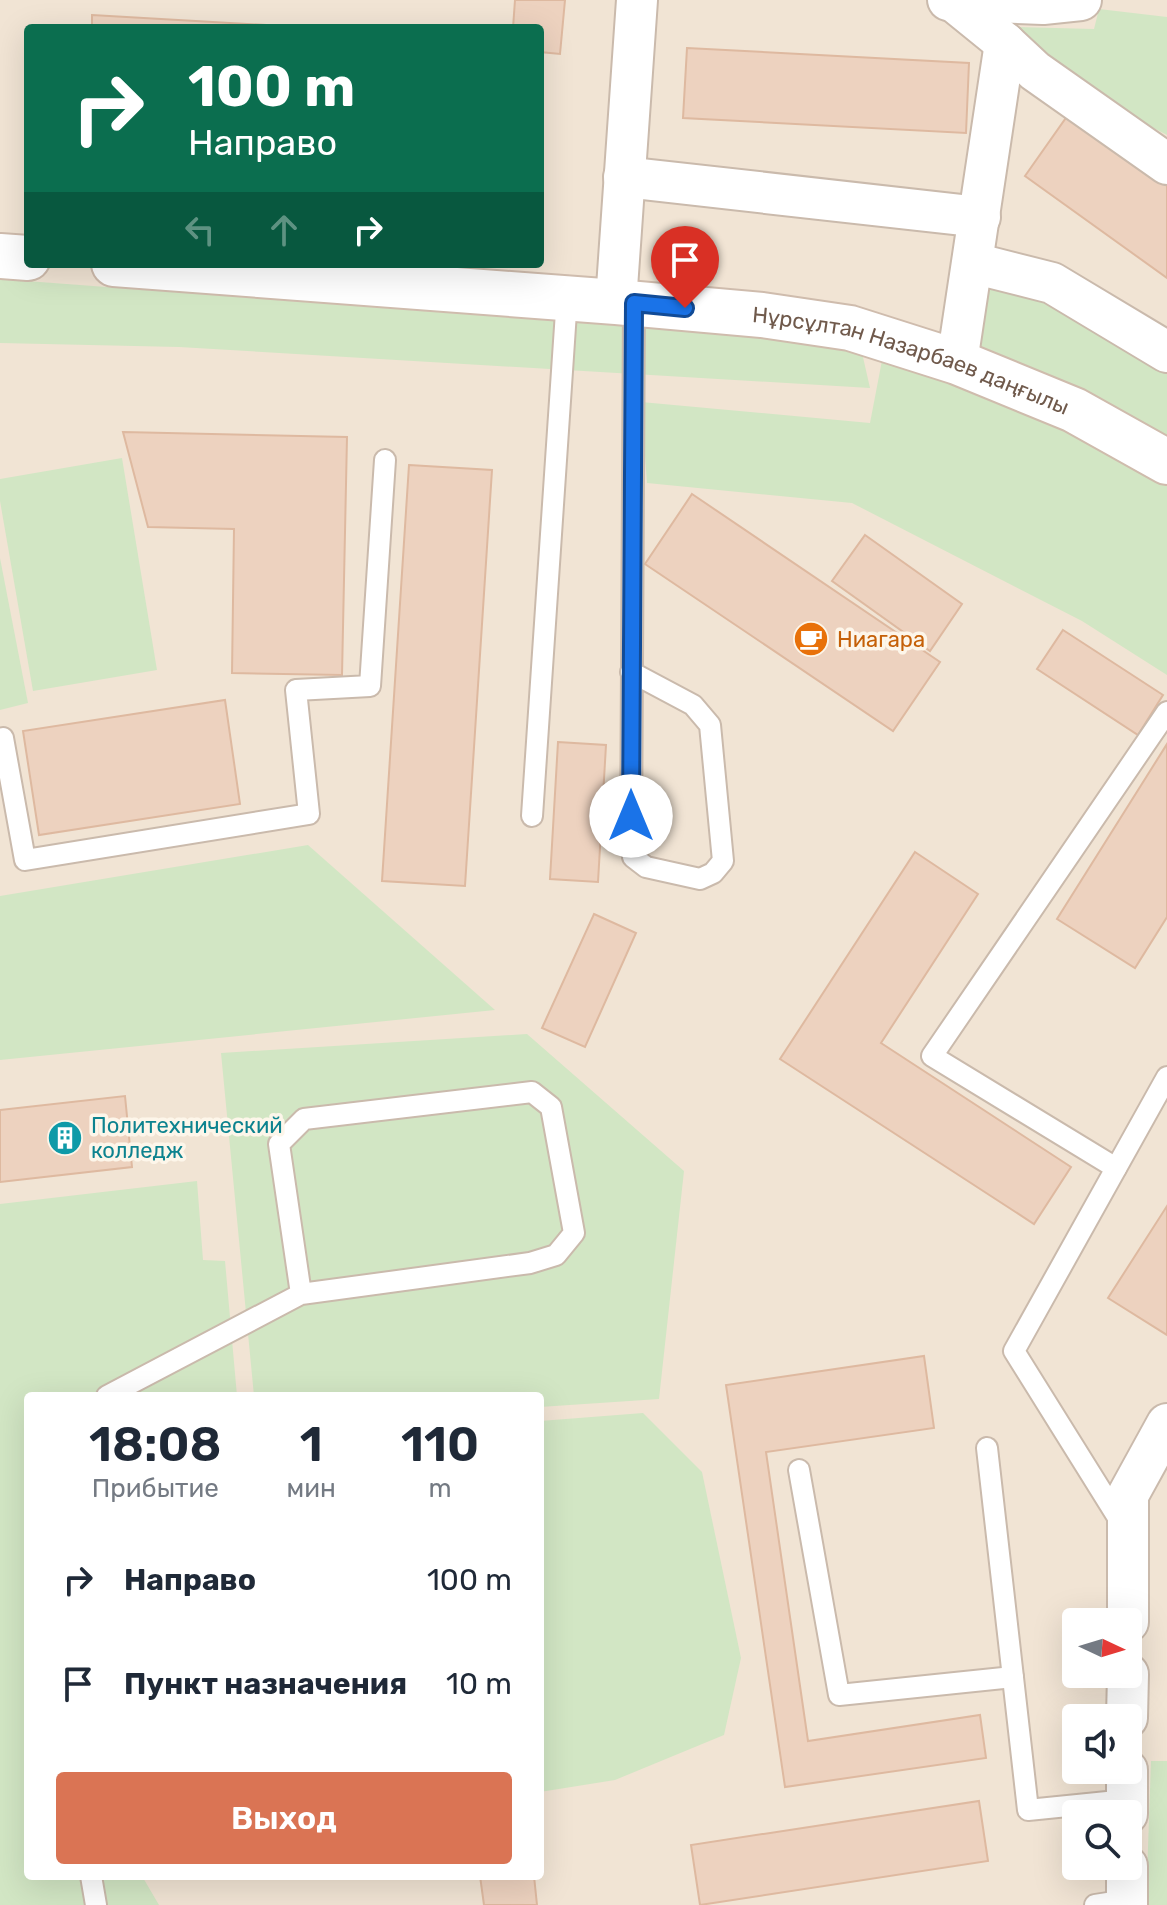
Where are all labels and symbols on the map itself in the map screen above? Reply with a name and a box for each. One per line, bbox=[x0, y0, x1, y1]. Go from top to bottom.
pin bbox=[651, 226, 719, 308]
street label: Нұрсұлтан Назарбаев даңғылы bbox=[751, 301, 1073, 420]
cafe icon: Ниагара bbox=[792, 620, 830, 658]
place label: Ниагара bbox=[837, 626, 925, 653]
position arrow bbox=[589, 774, 673, 858]
place label: Политехнический колледж bbox=[91, 1112, 283, 1164]
building icon: Политехнический колледж bbox=[46, 1119, 84, 1157]
north arrow bbox=[1062, 1608, 1142, 1688]

